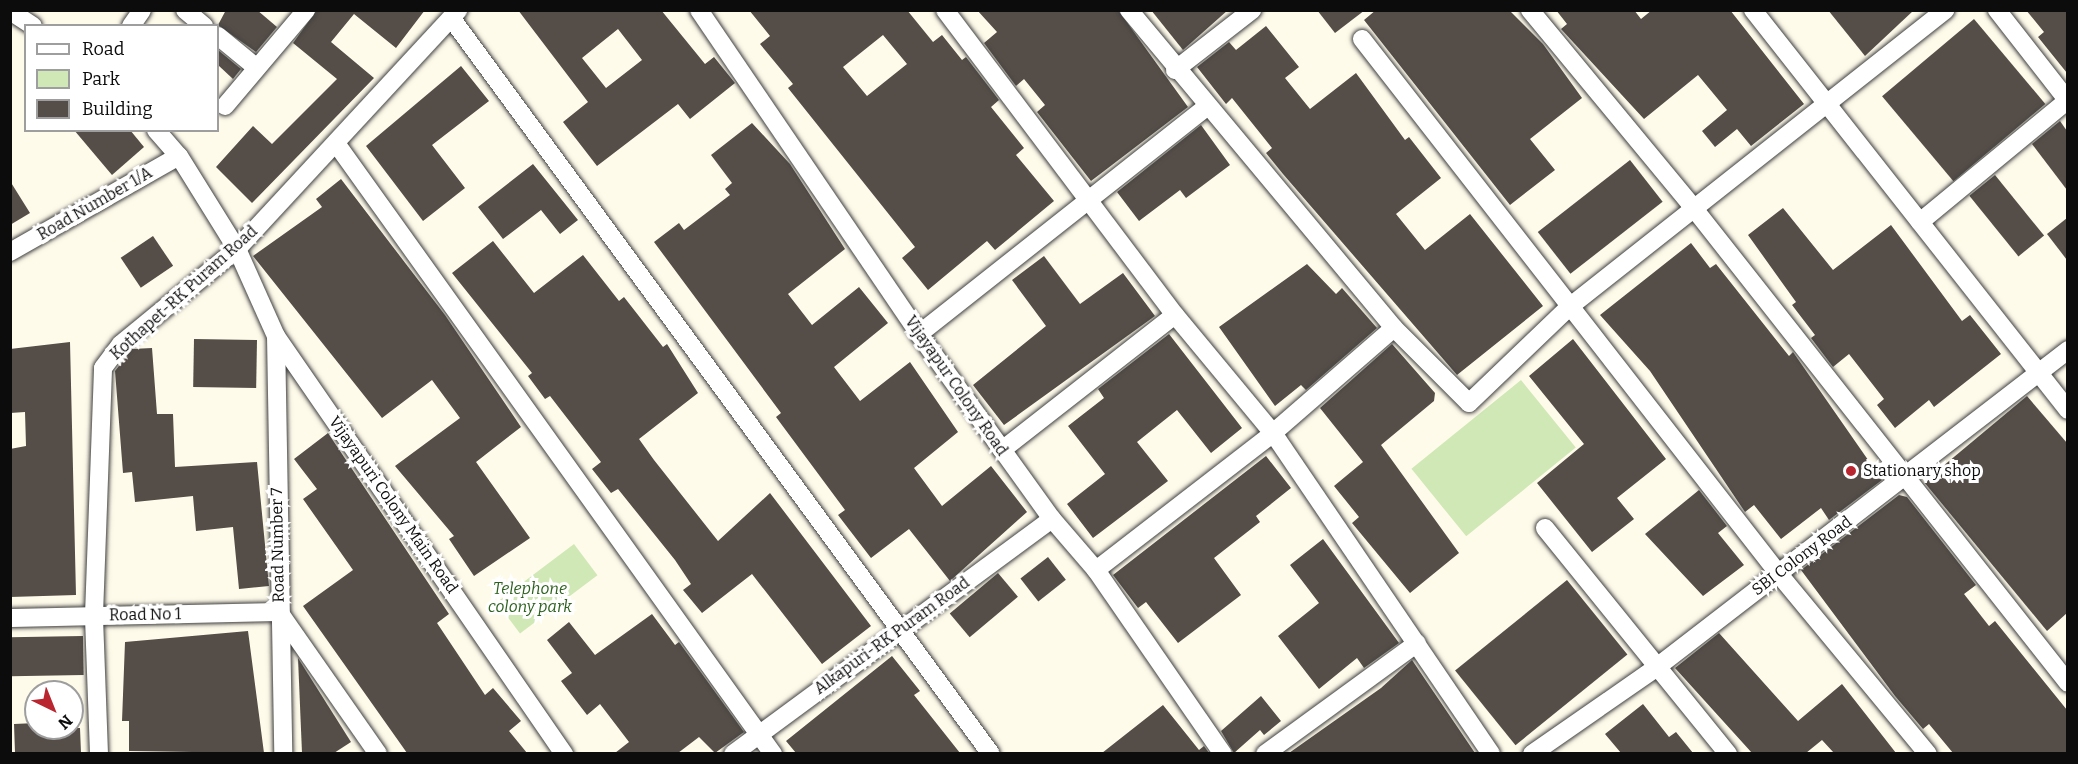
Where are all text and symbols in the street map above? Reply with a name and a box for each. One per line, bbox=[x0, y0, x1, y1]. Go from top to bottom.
legend bbox=[24, 24, 219, 132]
text: Road bbox=[82, 38, 124, 60]
text: Park bbox=[82, 68, 120, 90]
text: Building bbox=[82, 98, 153, 120]
street label: Road Number 1/A bbox=[34, 163, 156, 245]
street label: Kothapet-RK Puram Road bbox=[106, 222, 262, 364]
street label: Vijayapur Colony Road bbox=[900, 312, 1012, 460]
street label: Vijayapuri Colony Main Road bbox=[324, 413, 462, 597]
place label: Stationary shop bbox=[1863, 461, 1981, 481]
marker: Stationary shop bbox=[1844, 464, 1858, 478]
street label: Road Number 7 bbox=[267, 487, 289, 603]
street label: SBI Colony Road bbox=[1748, 512, 1856, 600]
street label: Alkapuri-RK Puram Road bbox=[811, 573, 973, 699]
park label: Telephone colony park bbox=[488, 579, 572, 617]
street label: Road No 1 bbox=[109, 605, 181, 625]
north arrow bbox=[24, 680, 84, 740]
text: N bbox=[54, 711, 76, 733]

